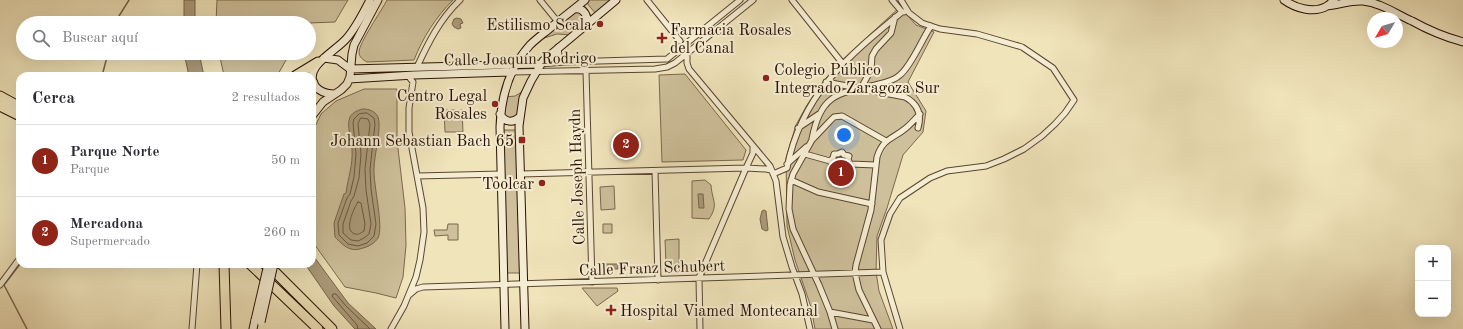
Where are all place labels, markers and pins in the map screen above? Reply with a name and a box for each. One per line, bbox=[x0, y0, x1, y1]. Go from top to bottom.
place label: Estilismo Scala bbox=[486, 18, 592, 34]
marker: Estilismo Scala bbox=[595, 19, 605, 29]
place label: Farmacia Rosales del Canal bbox=[670, 23, 791, 57]
marker: Farmacia Rosales del Canal bbox=[657, 33, 667, 43]
place label: Colegio Público Integrado Zaragoza Sur bbox=[774, 63, 940, 97]
marker: Colegio Público Integrado Zaragoza Sur bbox=[761, 73, 771, 83]
place label: Centro Legal Rosales bbox=[397, 89, 487, 123]
marker: Centro Legal Rosales bbox=[490, 99, 500, 109]
pin: 2 bbox=[613, 130, 639, 160]
place label: Johann Sebastian Bach 65 bbox=[330, 134, 514, 150]
marker: Johann Sebastian Bach 65 bbox=[517, 135, 527, 145]
pin: 1 bbox=[828, 158, 854, 188]
place label: Toolcar bbox=[482, 177, 534, 193]
marker: Toolcar bbox=[537, 178, 547, 188]
marker: Hospital Viamed Montecanal bbox=[605, 304, 617, 316]
place label: Hospital Viamed Montecanal bbox=[620, 304, 818, 320]

